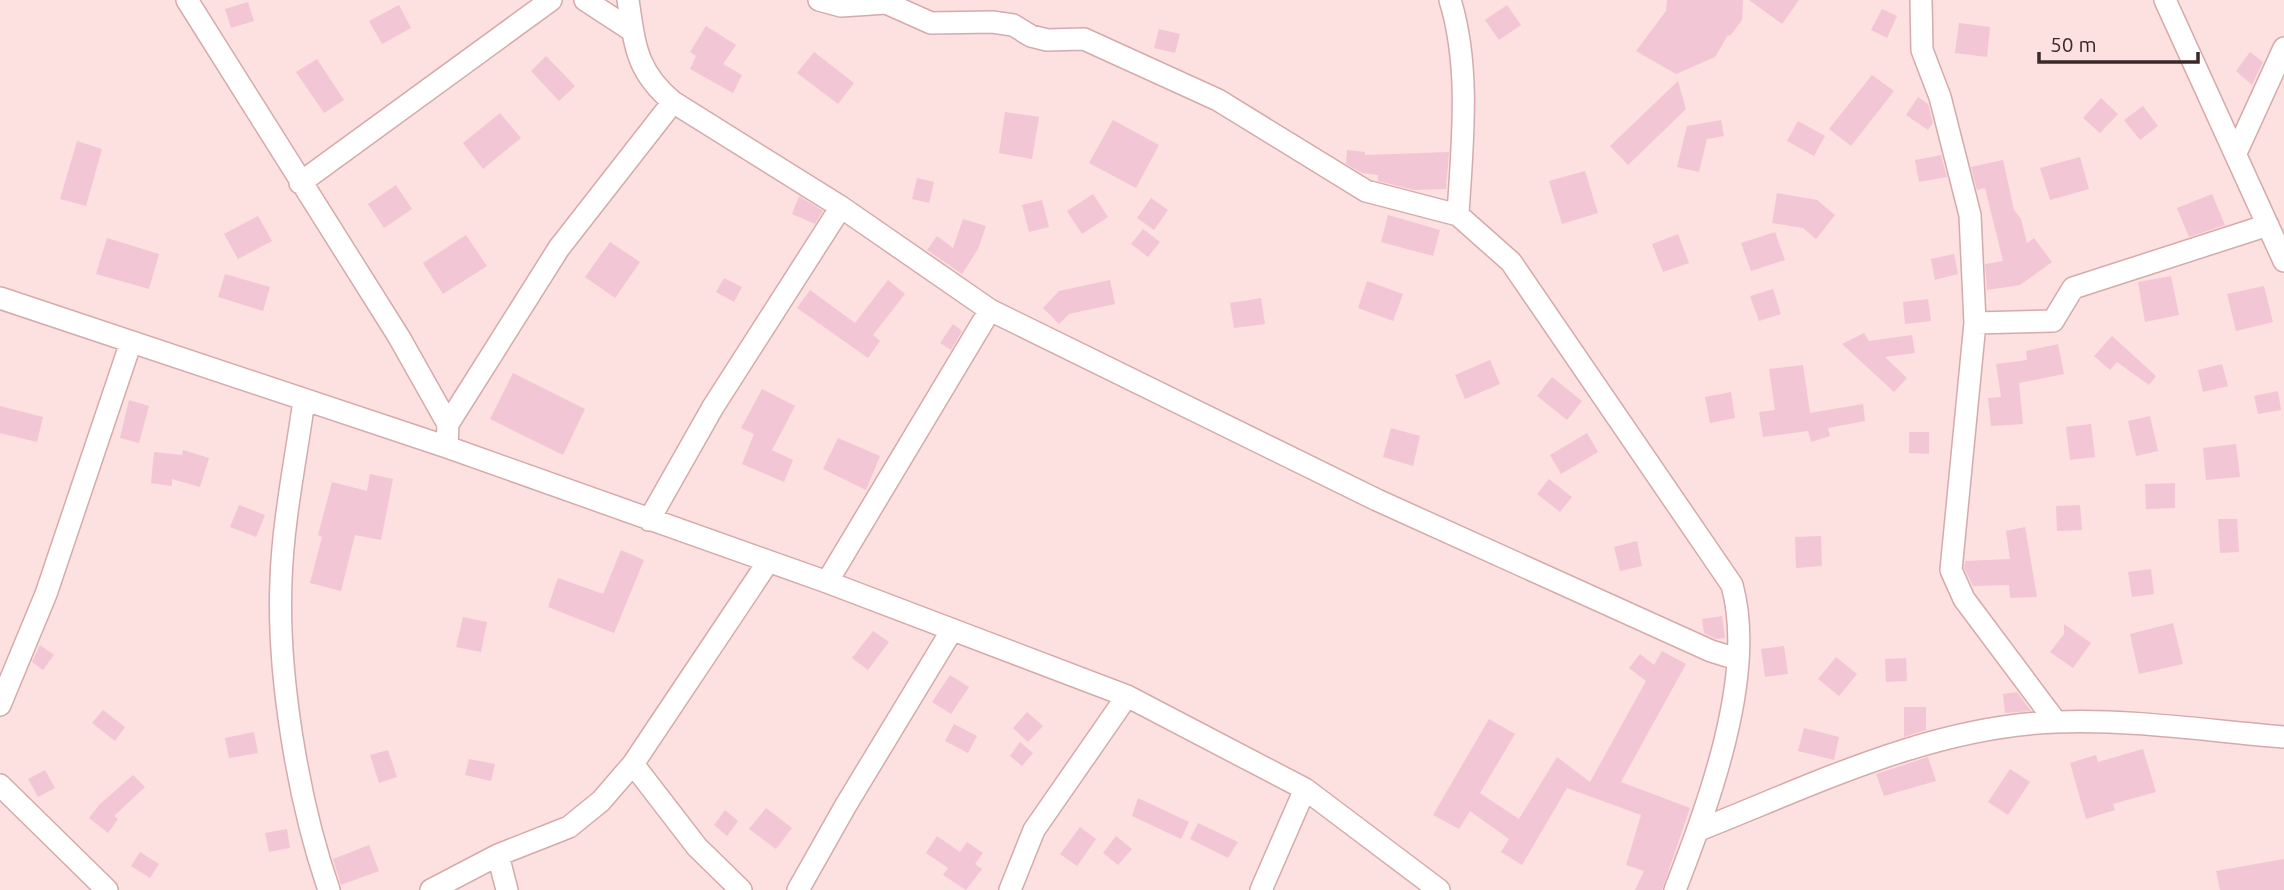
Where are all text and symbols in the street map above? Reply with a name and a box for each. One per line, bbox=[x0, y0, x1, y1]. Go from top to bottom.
scale bar bbox=[2039, 21, 2198, 65]
text: 50 m bbox=[2050, 32, 2097, 56]

